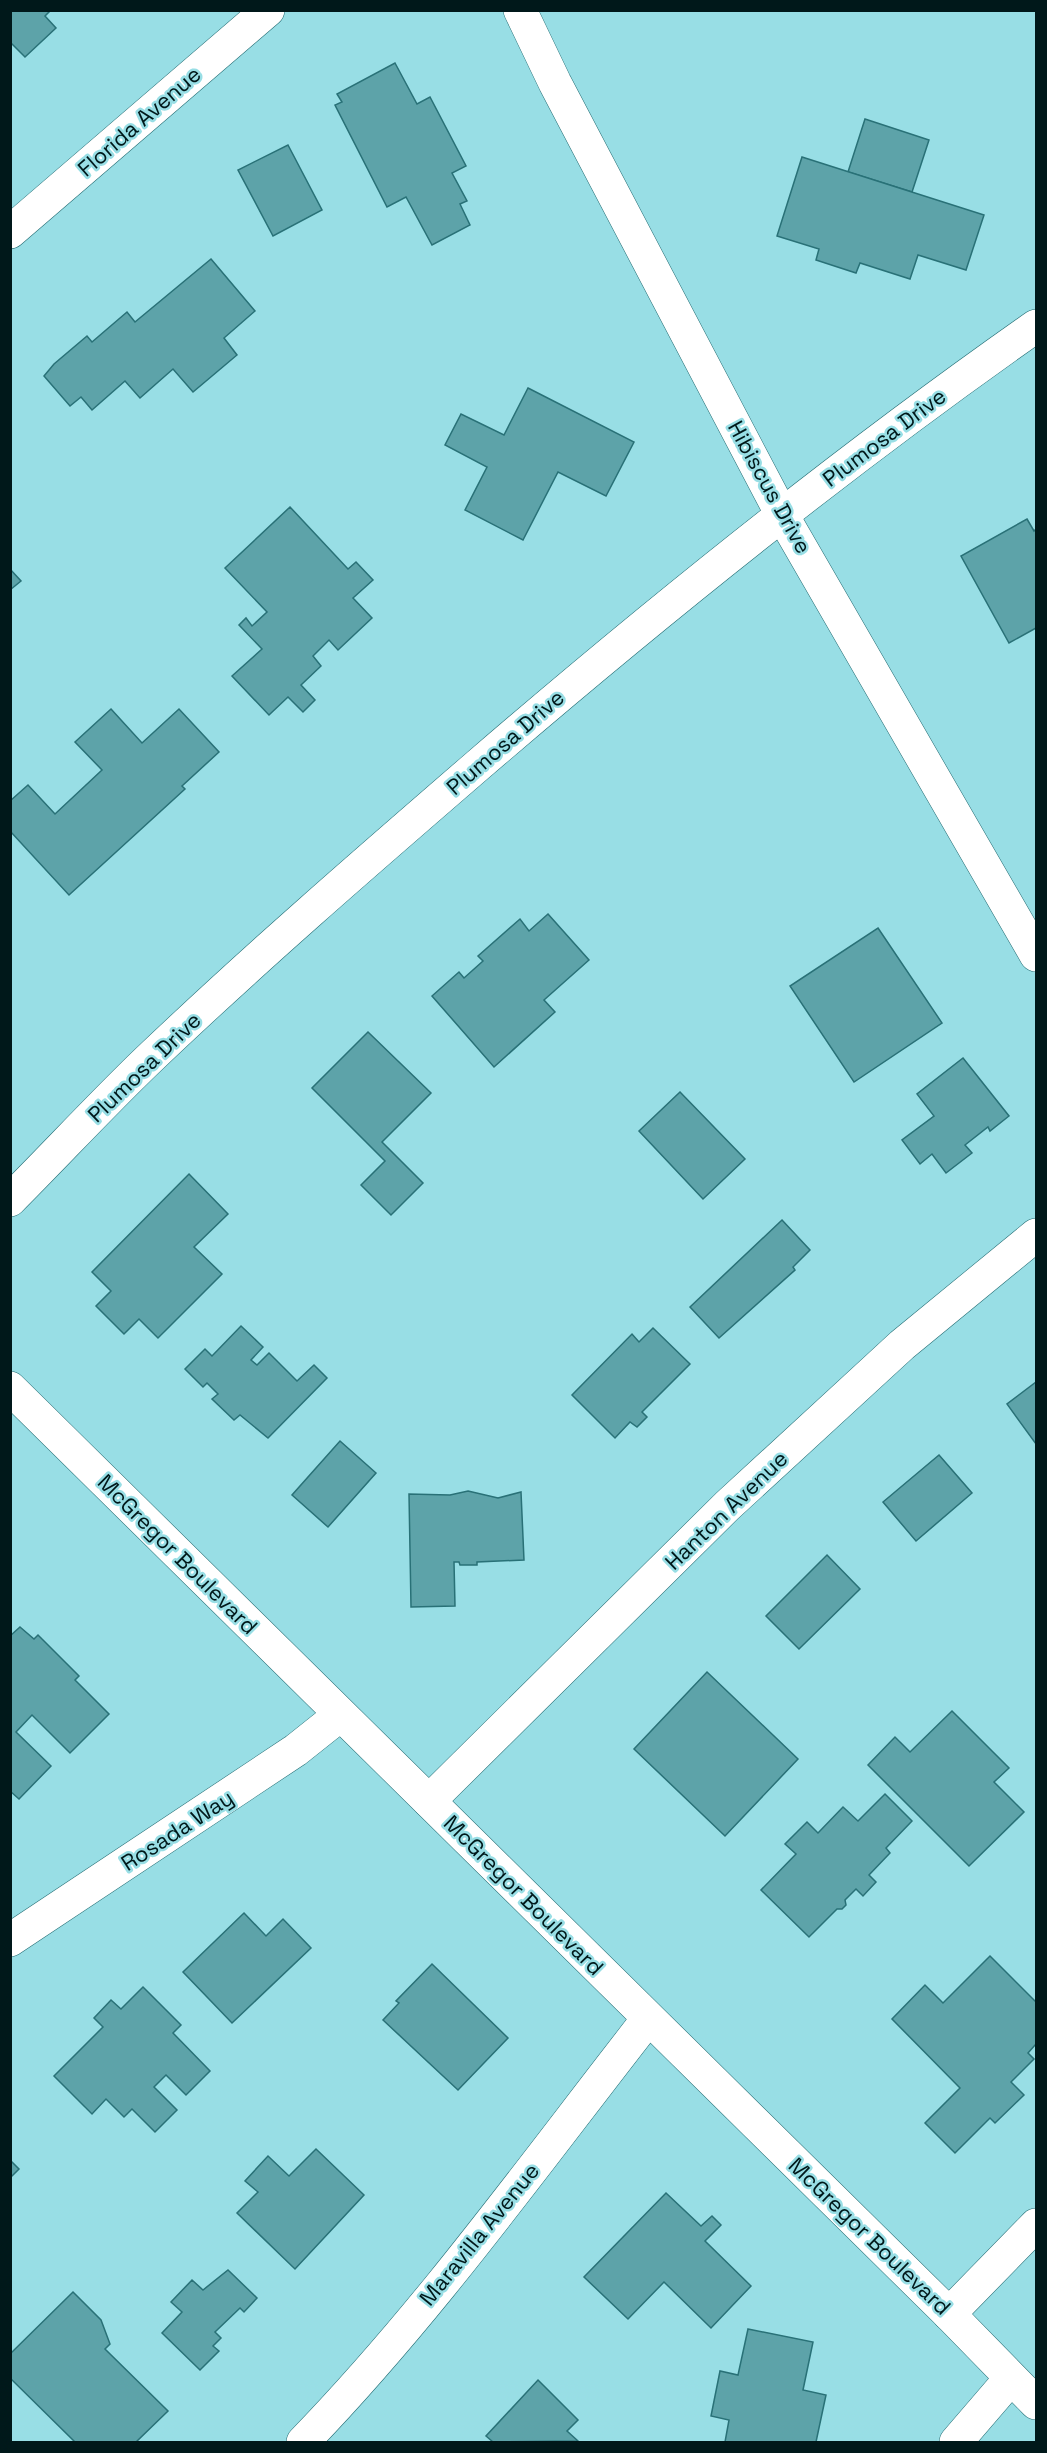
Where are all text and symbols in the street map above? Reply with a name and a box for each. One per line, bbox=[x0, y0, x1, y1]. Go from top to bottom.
street label: Florida Avenue bbox=[72, 60, 206, 182]
street label: Plumosa Drive bbox=[817, 382, 951, 492]
street label: Hibiscus Drive bbox=[722, 416, 818, 558]
street label: Plumosa Drive bbox=[440, 683, 570, 801]
street label: Plumosa Drive bbox=[81, 1006, 207, 1128]
street label: Hanton Avenue bbox=[659, 1444, 793, 1576]
street label: McGregor Boulevard bbox=[92, 1468, 264, 1640]
street label: Rosada Way bbox=[115, 1783, 239, 1877]
street label: McGregor Boulevard bbox=[438, 1809, 610, 1981]
street label: McGregor Boulevard bbox=[783, 2151, 957, 2321]
street label: Maravilla Avenue bbox=[413, 2157, 545, 2311]

